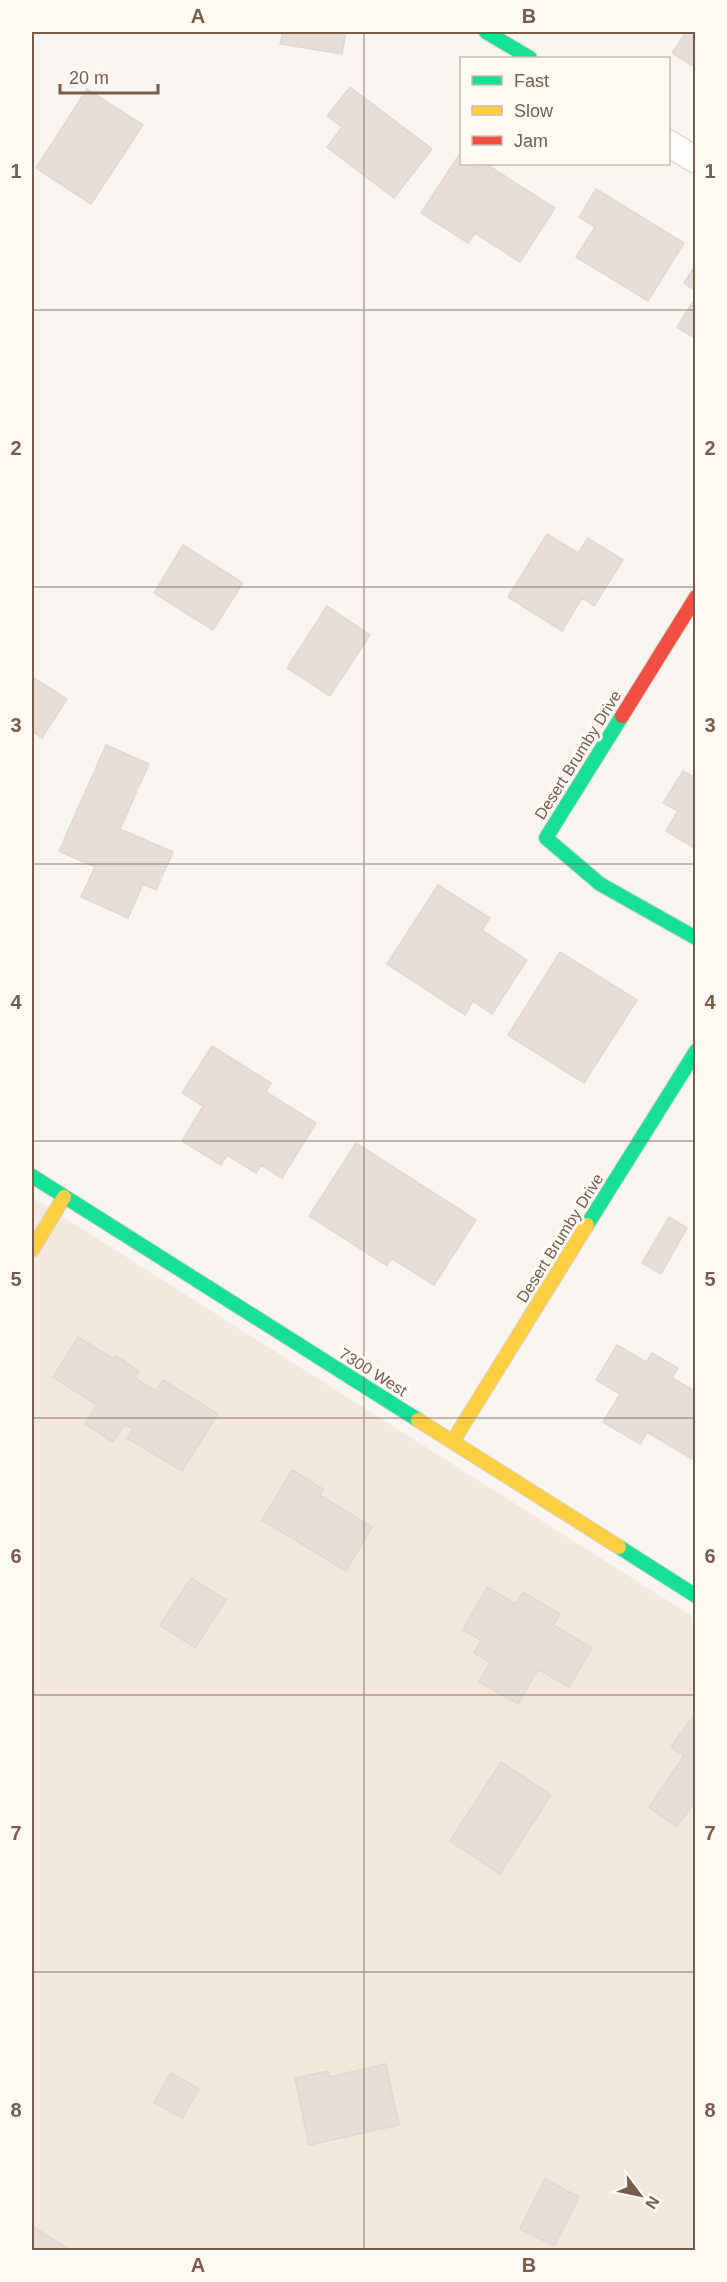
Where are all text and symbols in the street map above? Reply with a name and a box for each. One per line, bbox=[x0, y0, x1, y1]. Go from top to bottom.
text: A bbox=[191, 5, 205, 27]
text: B bbox=[522, 5, 536, 27]
scale bar bbox=[60, 57, 158, 95]
legend bbox=[460, 57, 670, 165]
text: 20 m bbox=[69, 68, 109, 88]
text: Fast bbox=[514, 71, 549, 91]
text: Slow bbox=[514, 101, 554, 121]
text: Jam bbox=[514, 131, 548, 151]
text: 1 bbox=[10, 160, 22, 182]
text: 1 bbox=[704, 160, 716, 182]
text: 2 bbox=[10, 437, 22, 459]
text: 2 bbox=[704, 437, 716, 459]
street label: Desert Brumby Drive bbox=[531, 687, 625, 822]
text: 3 bbox=[10, 714, 22, 736]
text: 3 bbox=[704, 714, 716, 736]
text: 4 bbox=[10, 991, 22, 1013]
text: 4 bbox=[704, 991, 716, 1013]
street label: Desert Brumby Drive bbox=[513, 1170, 607, 1305]
text: 5 bbox=[10, 1268, 22, 1290]
text: 5 bbox=[704, 1268, 716, 1290]
street label: 7300 West bbox=[336, 1345, 410, 1400]
text: 6 bbox=[10, 1545, 22, 1567]
text: 6 bbox=[704, 1545, 716, 1567]
text: 7 bbox=[10, 1822, 22, 1844]
text: 7 bbox=[704, 1822, 716, 1844]
text: 8 bbox=[10, 2099, 22, 2121]
text: 8 bbox=[704, 2099, 716, 2121]
north arrow bbox=[610, 2165, 670, 2225]
text: N bbox=[642, 2193, 663, 2212]
text: A bbox=[191, 2254, 205, 2276]
text: B bbox=[522, 2254, 536, 2276]

